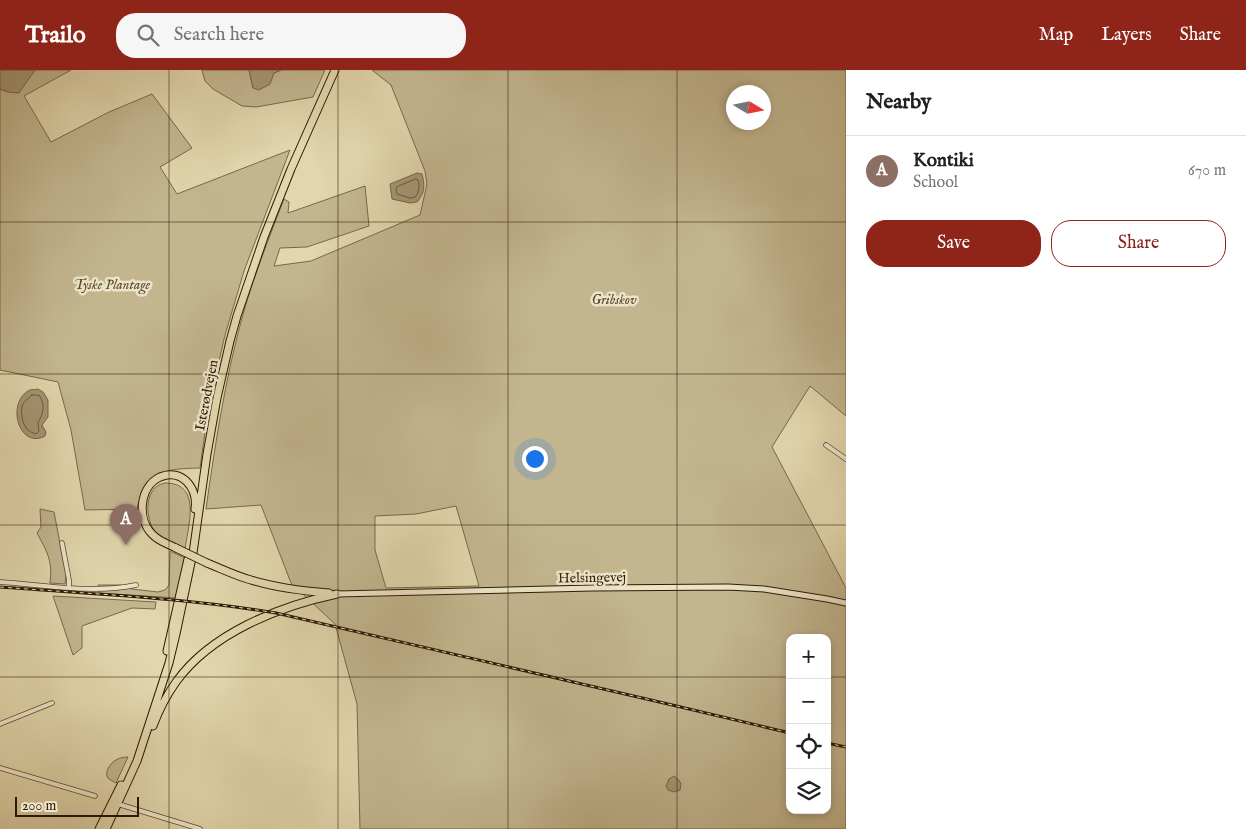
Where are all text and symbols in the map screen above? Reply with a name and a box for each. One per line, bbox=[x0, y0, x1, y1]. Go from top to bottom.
search box bbox=[116, 13, 466, 58]
text: Trailo bbox=[25, 20, 86, 51]
icon: search bbox=[134, 21, 162, 49]
text: Search here bbox=[174, 23, 264, 47]
text: Map bbox=[1039, 24, 1073, 47]
text: Layers bbox=[1101, 24, 1152, 47]
text: Share bbox=[1180, 24, 1221, 47]
north arrow bbox=[726, 85, 771, 130]
text: Nearby bbox=[866, 89, 931, 116]
text: Kontiki bbox=[913, 149, 974, 173]
text: A bbox=[877, 161, 887, 181]
text: 670 m bbox=[1188, 161, 1226, 181]
text: School bbox=[913, 173, 958, 193]
button: Save bbox=[866, 220, 1041, 267]
button: Share bbox=[1051, 220, 1226, 267]
park label: Tyske Plantage bbox=[74, 276, 150, 295]
park label: Gribskov bbox=[591, 291, 637, 309]
street label: Isterødvejen bbox=[191, 358, 223, 432]
your location bbox=[522, 446, 548, 472]
pin: A bbox=[110, 504, 142, 545]
street label: Helsingevej bbox=[558, 568, 626, 588]
map controls bbox=[786, 634, 831, 814]
button: + bbox=[786, 634, 831, 679]
button: − bbox=[786, 679, 831, 724]
button: locate bbox=[786, 724, 831, 769]
button: layers bbox=[786, 769, 831, 814]
scale bar bbox=[15, 794, 139, 817]
text: 200 m bbox=[22, 797, 56, 815]

